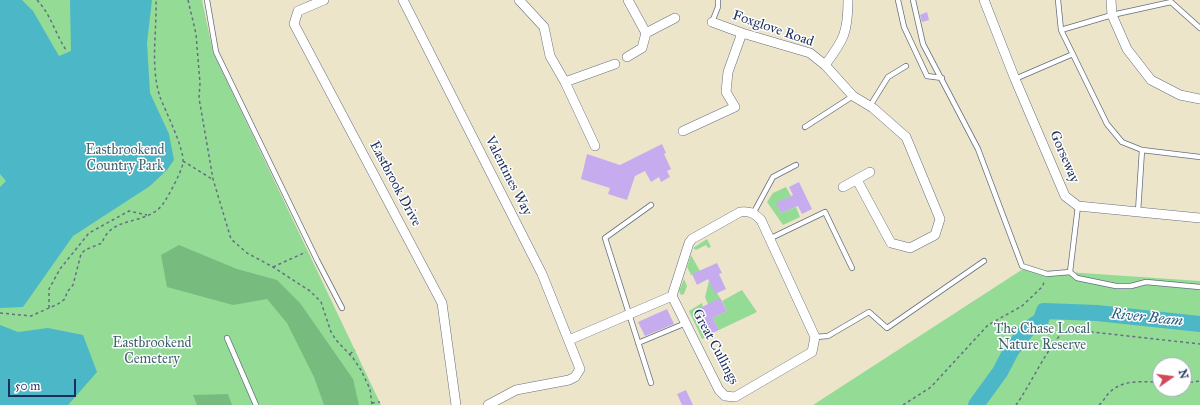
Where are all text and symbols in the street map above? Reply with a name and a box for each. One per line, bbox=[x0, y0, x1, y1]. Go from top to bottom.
street label: Foxglove Road bbox=[730, 7, 816, 51]
street label: Gorseway bbox=[1046, 128, 1082, 186]
street label: Valentines Way bbox=[481, 133, 535, 219]
street label: Eastbrook Drive bbox=[366, 139, 424, 229]
park label: Eastbrookend Country Park bbox=[86, 143, 164, 176]
water label: River Beam bbox=[1110, 305, 1184, 331]
street label: Great Cullings bbox=[688, 307, 742, 387]
park label: The Chase Local Nature Reserve bbox=[994, 322, 1090, 354]
park label: Eastbrookend Cemetery bbox=[113, 336, 191, 368]
north arrow bbox=[1152, 357, 1192, 397]
text: N bbox=[1176, 368, 1191, 380]
scale bar bbox=[10, 371, 78, 397]
text: 50 m bbox=[15, 379, 40, 393]

